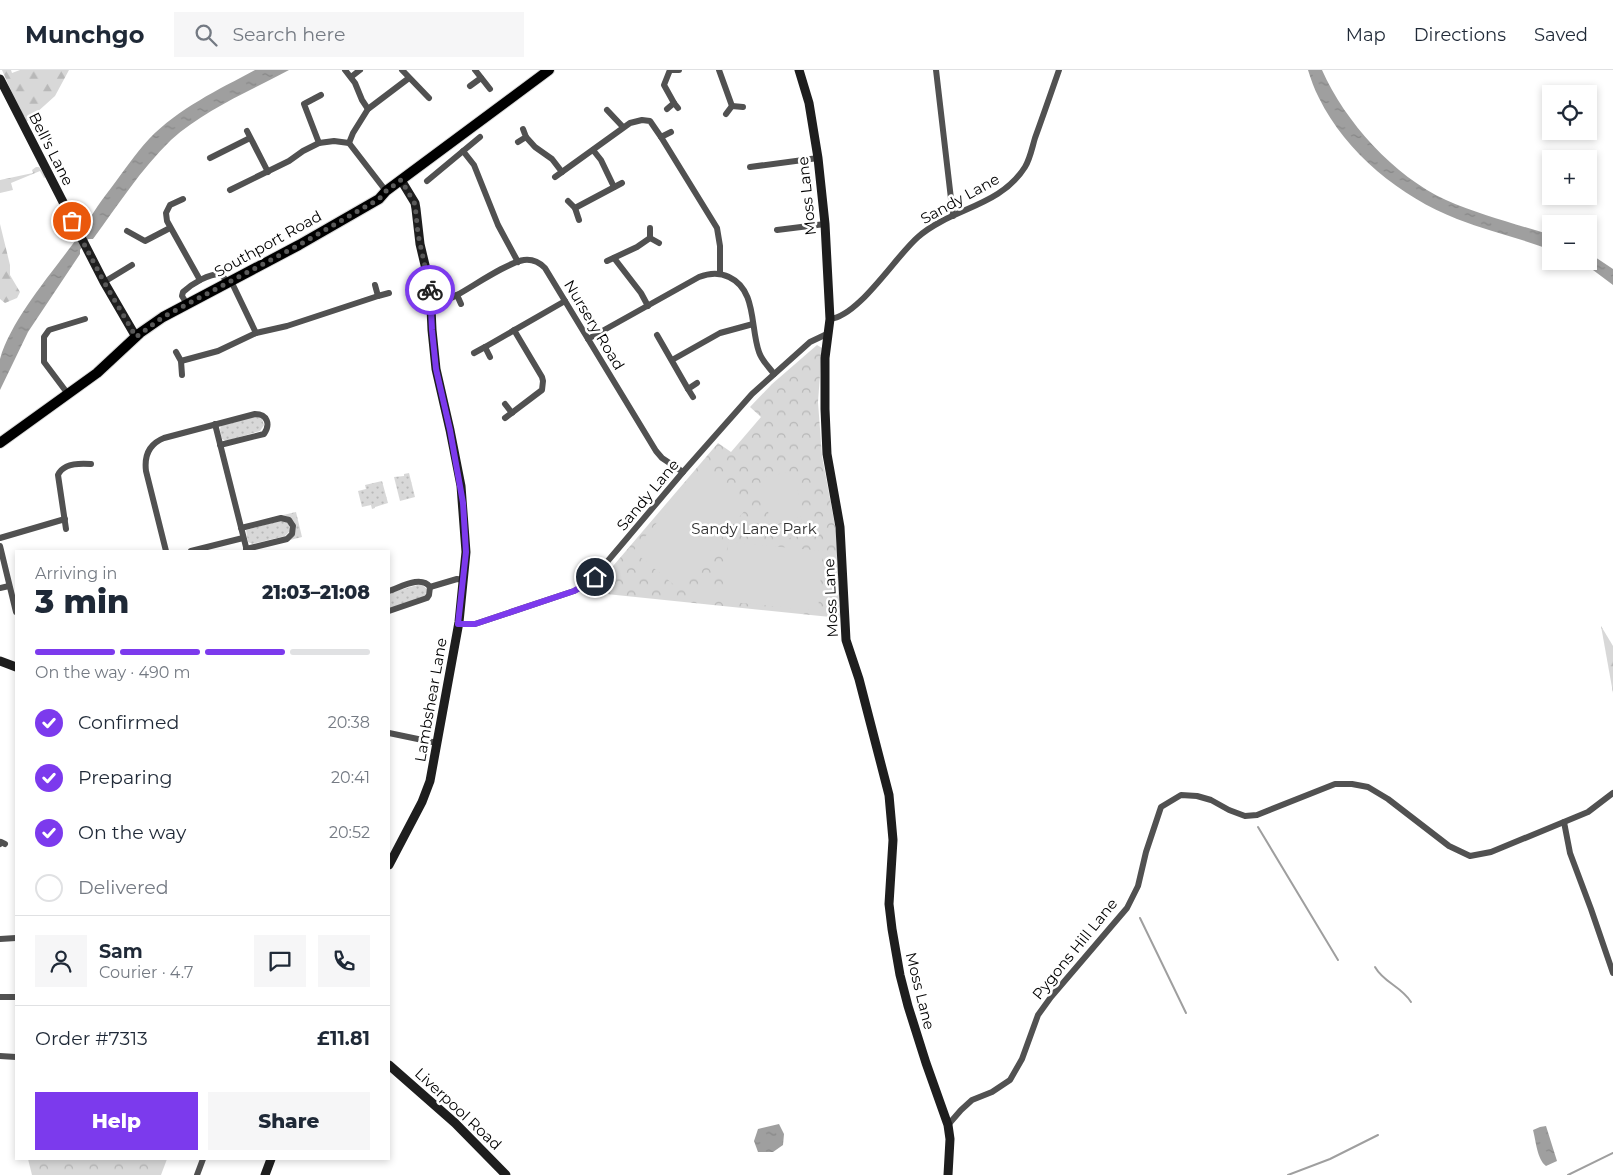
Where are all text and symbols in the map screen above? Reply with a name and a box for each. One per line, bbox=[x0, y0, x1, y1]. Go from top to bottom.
search box bbox=[174, 12, 524, 57]
text: Munchgo bbox=[25, 20, 144, 49]
icon: search bbox=[192, 21, 220, 49]
text: Search here bbox=[232, 23, 345, 46]
text: Map bbox=[1346, 24, 1386, 46]
text: Directions bbox=[1414, 24, 1506, 46]
text: Saved bbox=[1534, 24, 1588, 46]
map controls bbox=[1542, 85, 1597, 270]
button: locate bbox=[1542, 85, 1597, 140]
street label: Bell's Lane bbox=[25, 109, 78, 189]
button: + bbox=[1542, 150, 1597, 205]
street label: Moss Lane bbox=[793, 156, 820, 236]
street label: Sandy Lane bbox=[917, 169, 1003, 228]
pin bbox=[51, 200, 93, 242]
street label: Southport Road bbox=[211, 206, 325, 281]
icon: bag bbox=[58, 207, 86, 235]
button: − bbox=[1542, 215, 1597, 270]
courier bbox=[405, 265, 455, 315]
icon: bike bbox=[416, 276, 444, 304]
street label: Nursery Road bbox=[560, 276, 629, 373]
street label: Sandy Lane bbox=[612, 455, 683, 534]
park label: Sandy Lane Park bbox=[691, 519, 817, 538]
pin bbox=[574, 556, 616, 598]
street label: Moss Lane bbox=[819, 558, 842, 638]
icon: home bbox=[581, 563, 609, 591]
text: Arriving in bbox=[35, 564, 117, 583]
text: 21:03–21:08 bbox=[262, 581, 370, 604]
text: 3 min bbox=[35, 582, 129, 621]
street label: Lambshear Lane bbox=[410, 636, 451, 763]
text: On the way · 490 m bbox=[35, 663, 191, 682]
icon: check bbox=[35, 709, 63, 737]
text: Confirmed bbox=[78, 711, 179, 734]
text: 20:38 bbox=[328, 713, 370, 732]
icon: check bbox=[35, 764, 63, 792]
text: Preparing bbox=[78, 766, 173, 789]
text: 20:41 bbox=[331, 768, 370, 787]
icon: check bbox=[35, 819, 63, 847]
text: On the way bbox=[78, 821, 186, 844]
text: 20:52 bbox=[329, 823, 370, 842]
text: Delivered bbox=[78, 876, 169, 899]
street label: Pygons Hill Lane bbox=[1028, 894, 1121, 1003]
button: person bbox=[35, 935, 87, 987]
button: chat bbox=[254, 935, 306, 987]
button: phone bbox=[318, 935, 370, 987]
text: Sam bbox=[99, 940, 143, 963]
street label: Moss Lane bbox=[902, 950, 939, 1032]
text: Courier · 4.7 bbox=[99, 963, 193, 982]
text: Order #7313 bbox=[35, 1027, 148, 1050]
text: £11.81 bbox=[317, 1027, 370, 1050]
street label: Liverpool Road bbox=[411, 1064, 506, 1154]
button: Help bbox=[35, 1092, 198, 1150]
button: Share bbox=[208, 1092, 370, 1150]

